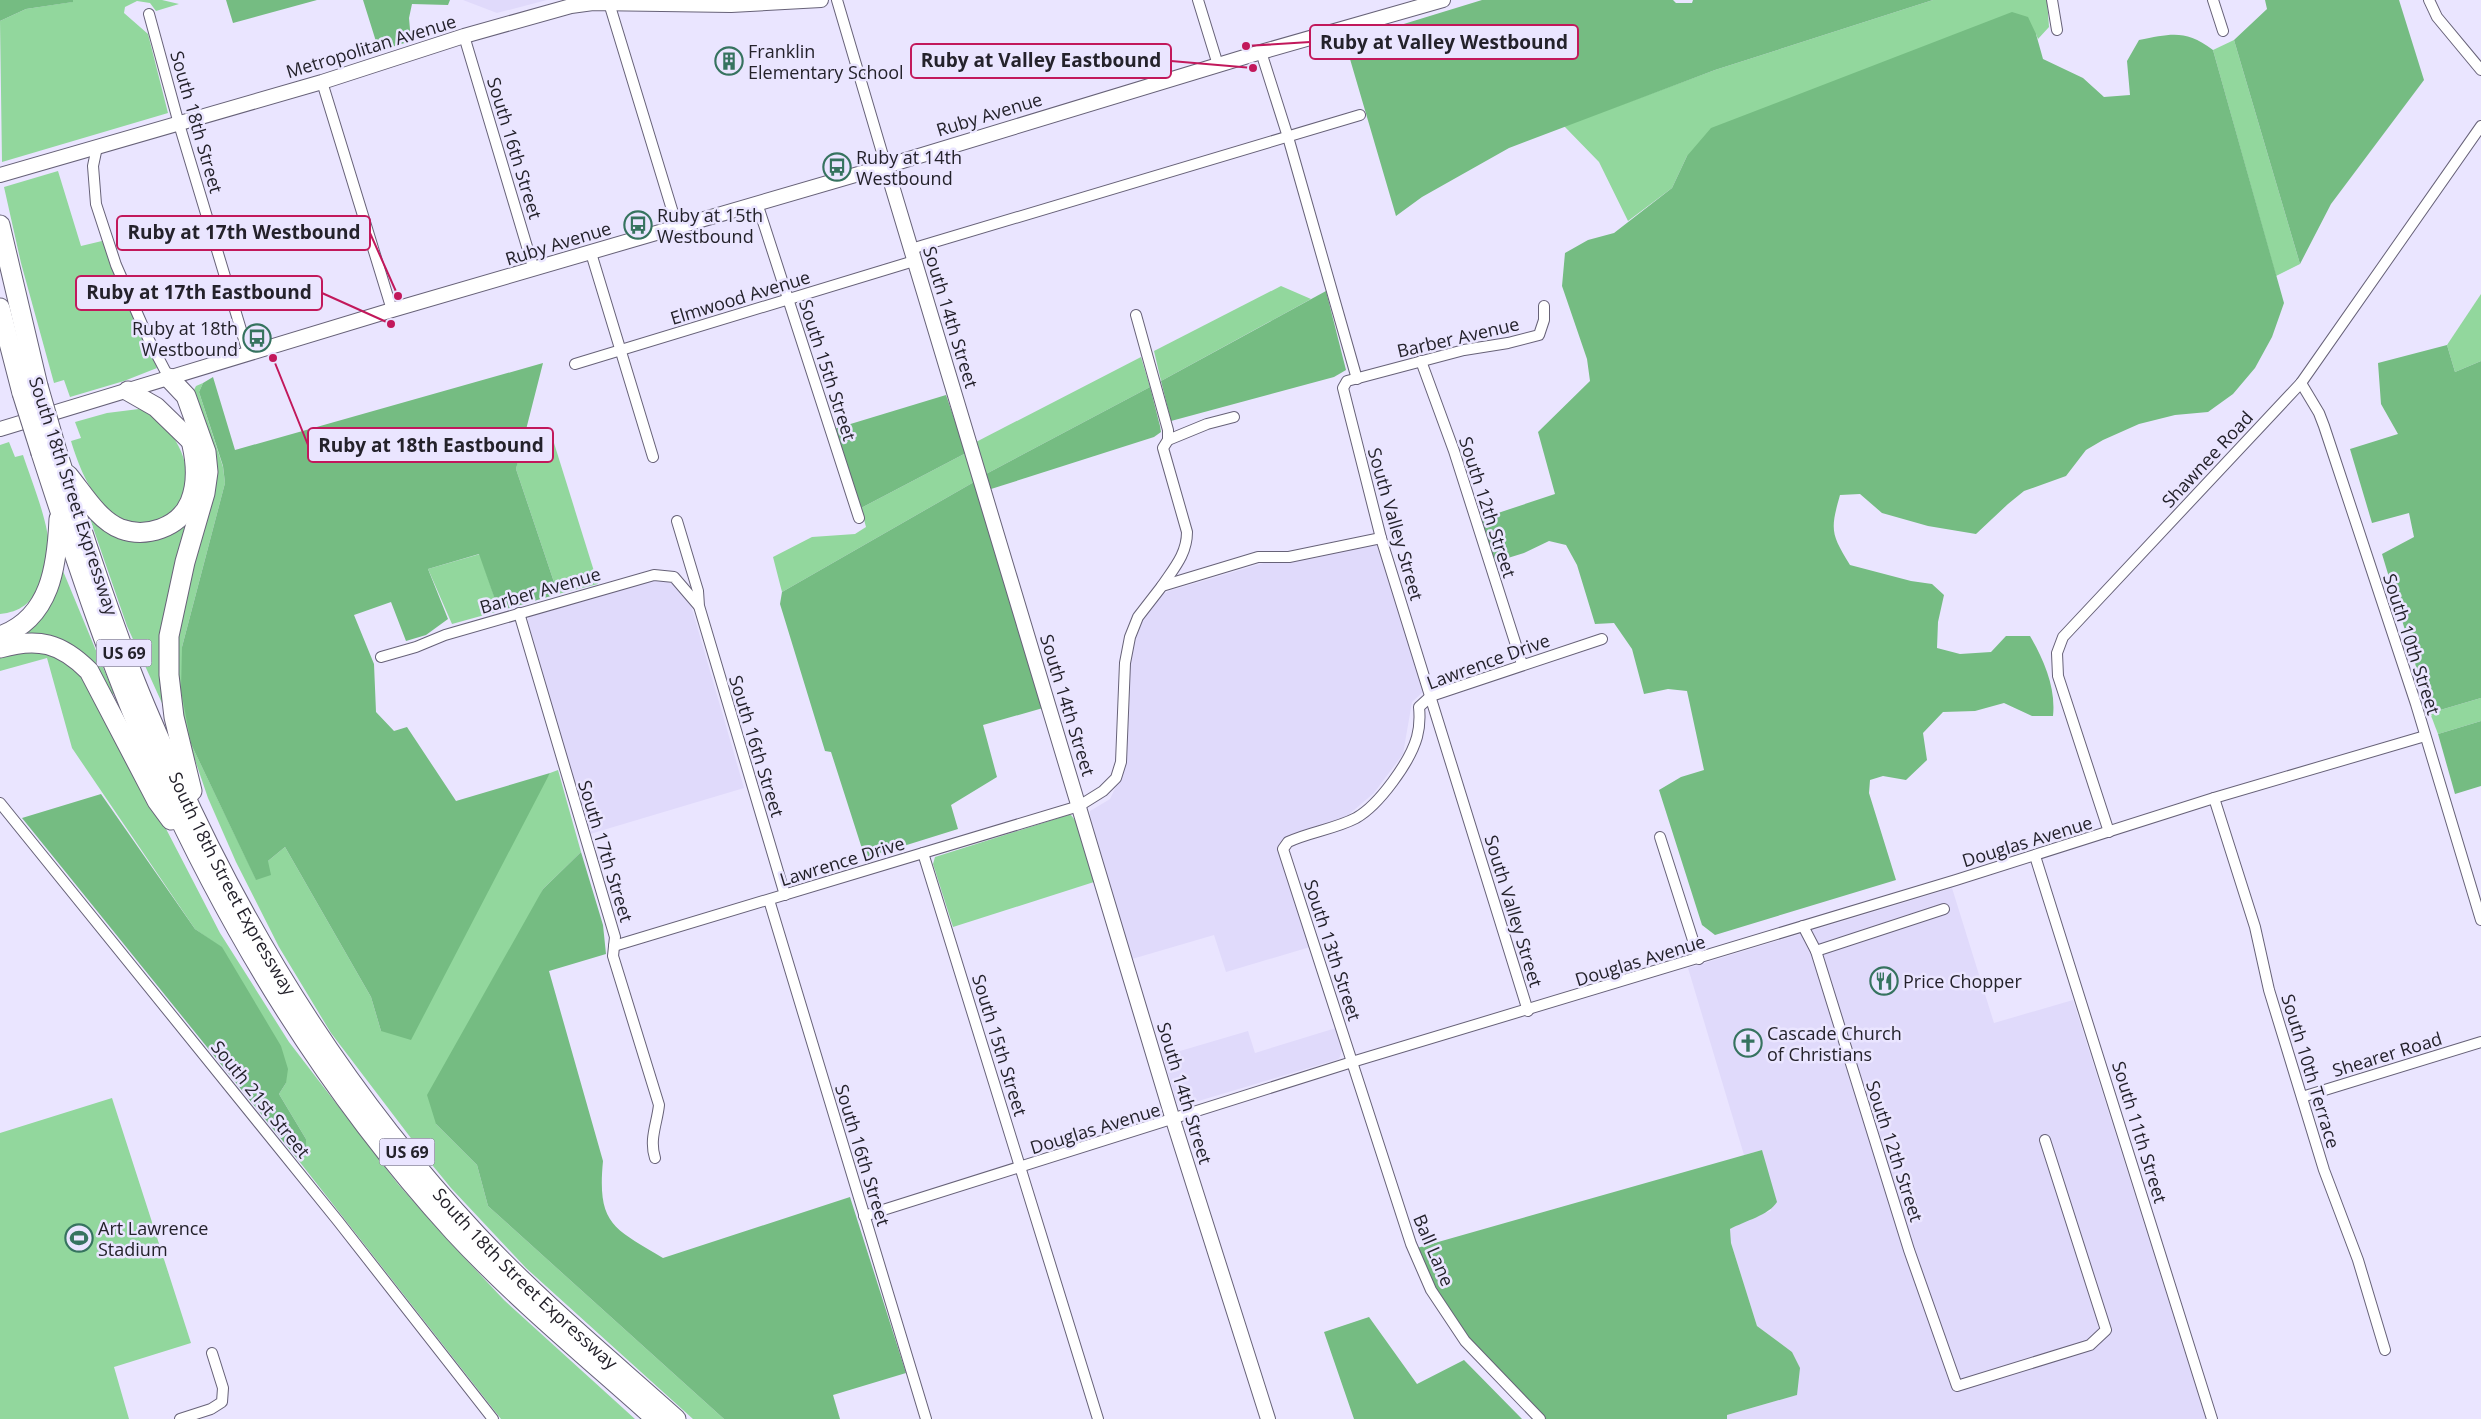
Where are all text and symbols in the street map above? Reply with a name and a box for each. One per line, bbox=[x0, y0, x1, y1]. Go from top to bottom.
street label: Metropolitan Avenue bbox=[283, 9, 459, 83]
callout: Ruby at Valley Westbound bbox=[1310, 25, 1578, 59]
text: Ruby at Valley Westbound bbox=[1320, 29, 1568, 55]
place label: Franklin Elementary School bbox=[748, 39, 904, 84]
callout: Ruby at Valley Eastbound bbox=[911, 44, 1171, 78]
building icon: Franklin Elementary School bbox=[714, 46, 744, 76]
text: Ruby at Valley Eastbound bbox=[921, 47, 1161, 73]
street label: South 18th Street bbox=[165, 48, 229, 196]
street label: South 16th Street bbox=[482, 74, 548, 222]
street label: Ruby Avenue bbox=[933, 87, 1045, 141]
place label: Ruby at 14th Westbound bbox=[856, 145, 962, 190]
bus stop icon: Ruby at 14th Westbound bbox=[822, 152, 852, 182]
place label: Ruby at 15th Westbound bbox=[657, 203, 763, 248]
bus stop icon: Ruby at 15th Westbound bbox=[623, 210, 653, 240]
callout: Ruby at 17th Westbound bbox=[117, 216, 370, 250]
street label: Ruby Avenue bbox=[502, 216, 614, 270]
text: Ruby at 17th Westbound bbox=[128, 219, 360, 245]
street label: South 14th Street bbox=[918, 243, 984, 391]
street label: Elmwood Avenue bbox=[667, 264, 813, 330]
callout: Ruby at 17th Eastbound bbox=[76, 276, 322, 310]
text: Ruby at 17th Eastbound bbox=[86, 279, 312, 305]
street label: South 15th Street bbox=[794, 296, 862, 444]
street label: Barber Avenue bbox=[1394, 311, 1522, 363]
place label: Ruby at 18th Westbound bbox=[132, 316, 238, 361]
bus stop icon: Ruby at 18th Westbound bbox=[242, 323, 272, 353]
street label: South 18th Street Expressway bbox=[24, 374, 124, 619]
street label: Shawnee Road bbox=[2156, 406, 2258, 512]
callout: Ruby at 18th Eastbound bbox=[308, 428, 553, 462]
text: Ruby at 18th Eastbound bbox=[318, 432, 544, 458]
street label: South 12th Street bbox=[1454, 433, 1522, 581]
street label: South Valley Street bbox=[1363, 445, 1429, 603]
street label: Barber Avenue bbox=[477, 561, 603, 619]
street label: South 10th Street bbox=[2378, 570, 2446, 718]
street label: Lawrence Drive bbox=[1423, 628, 1553, 694]
street label: South 14th Street bbox=[1035, 631, 1101, 779]
road number: US 69 bbox=[96, 640, 152, 666]
street label: South 16th Street bbox=[724, 672, 790, 820]
street label: South 18th Street Expressway bbox=[164, 768, 302, 1000]
street label: South 17th Street bbox=[573, 777, 639, 925]
street label: Douglas Avenue bbox=[1959, 810, 2095, 872]
street label: Lawrence Drive bbox=[777, 831, 907, 891]
street label: South Valley Street bbox=[1479, 832, 1549, 990]
street label: South 13th Street bbox=[1299, 876, 1367, 1024]
street label: Douglas Avenue bbox=[1572, 929, 1708, 991]
restaurant icon: Price Chopper bbox=[1869, 966, 1899, 996]
place label: Price Chopper bbox=[1903, 969, 2022, 993]
street label: South 15th Street bbox=[967, 971, 1033, 1119]
street label: South 10th Terrace bbox=[2276, 991, 2346, 1151]
street label: South 14th Street bbox=[1152, 1019, 1218, 1167]
place label: Cascade Church of Christians bbox=[1767, 1021, 1902, 1066]
street label: Shearer Road bbox=[2329, 1026, 2445, 1082]
church icon: Cascade Church of Christians bbox=[1733, 1028, 1763, 1058]
street label: South 21st Street bbox=[206, 1035, 316, 1163]
street label: South 11th Street bbox=[2107, 1058, 2173, 1206]
street label: South 12th Street bbox=[1861, 1077, 1929, 1225]
street label: South 16th Street bbox=[830, 1081, 896, 1229]
street label: Douglas Avenue bbox=[1027, 1097, 1163, 1159]
road number: US 69 bbox=[380, 1138, 434, 1166]
street label: South 18th Street Expressway bbox=[428, 1183, 624, 1375]
street label: Ball Lane bbox=[1408, 1210, 1460, 1290]
place label: Art Lawrence Stadium bbox=[98, 1216, 208, 1261]
sports icon: Art Lawrence Stadium bbox=[64, 1223, 94, 1253]

